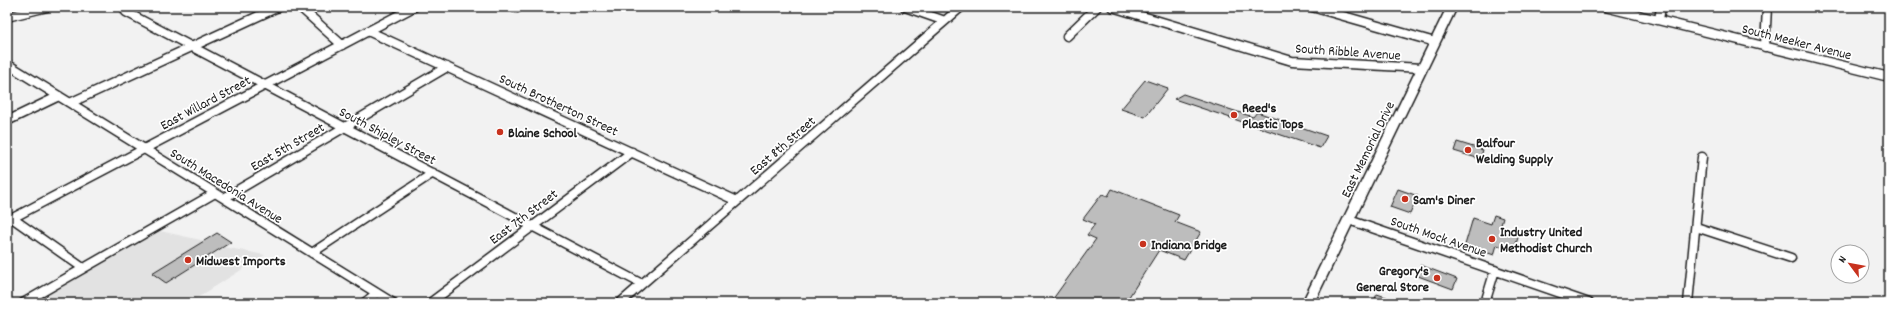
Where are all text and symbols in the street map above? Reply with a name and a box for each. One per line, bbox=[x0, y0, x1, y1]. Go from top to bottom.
street label: South Meeker Avenue bbox=[1740, 20, 1853, 66]
street label: South Ribble Avenue bbox=[1294, 39, 1401, 67]
street label: South Brotherton Street bbox=[495, 69, 621, 142]
street label: East Willard Street bbox=[157, 71, 255, 136]
street label: East Memorial Drive bbox=[1337, 98, 1401, 202]
place label: Reed's Plastic Tops bbox=[1242, 99, 1304, 135]
street label: South Shipley Street bbox=[335, 103, 439, 171]
marker: Reed's Plastic Tops bbox=[1229, 110, 1239, 120]
street label: East 8th Street bbox=[746, 112, 821, 181]
street label: East 5th Street bbox=[247, 118, 329, 177]
place label: Blaine School bbox=[508, 124, 578, 144]
marker: Blaine School bbox=[495, 127, 505, 137]
place label: Balfour Welding Supply bbox=[1476, 134, 1554, 170]
street label: South Macedonia Avenue bbox=[166, 144, 286, 230]
marker: Balfour Welding Supply bbox=[1463, 145, 1473, 155]
street label: East 7th Street bbox=[486, 185, 563, 250]
place label: Sam's Diner bbox=[1413, 191, 1476, 211]
marker: Sam's Diner bbox=[1400, 194, 1410, 204]
street label: South Mock Avenue bbox=[1388, 212, 1489, 264]
place label: Industry United Methodist Church bbox=[1500, 223, 1593, 259]
marker: Industry United Methodist Church bbox=[1487, 234, 1497, 244]
place label: Indiana Bridge bbox=[1151, 236, 1227, 256]
marker: Indiana Bridge bbox=[1138, 239, 1148, 249]
north arrow bbox=[1830, 244, 1870, 284]
place label: Midwest Imports bbox=[196, 252, 286, 272]
text: N bbox=[1835, 253, 1852, 266]
marker: Midwest Imports bbox=[183, 255, 193, 265]
place label: Gregory's General Store bbox=[1356, 262, 1429, 298]
marker: Gregory's General Store bbox=[1432, 273, 1442, 283]

